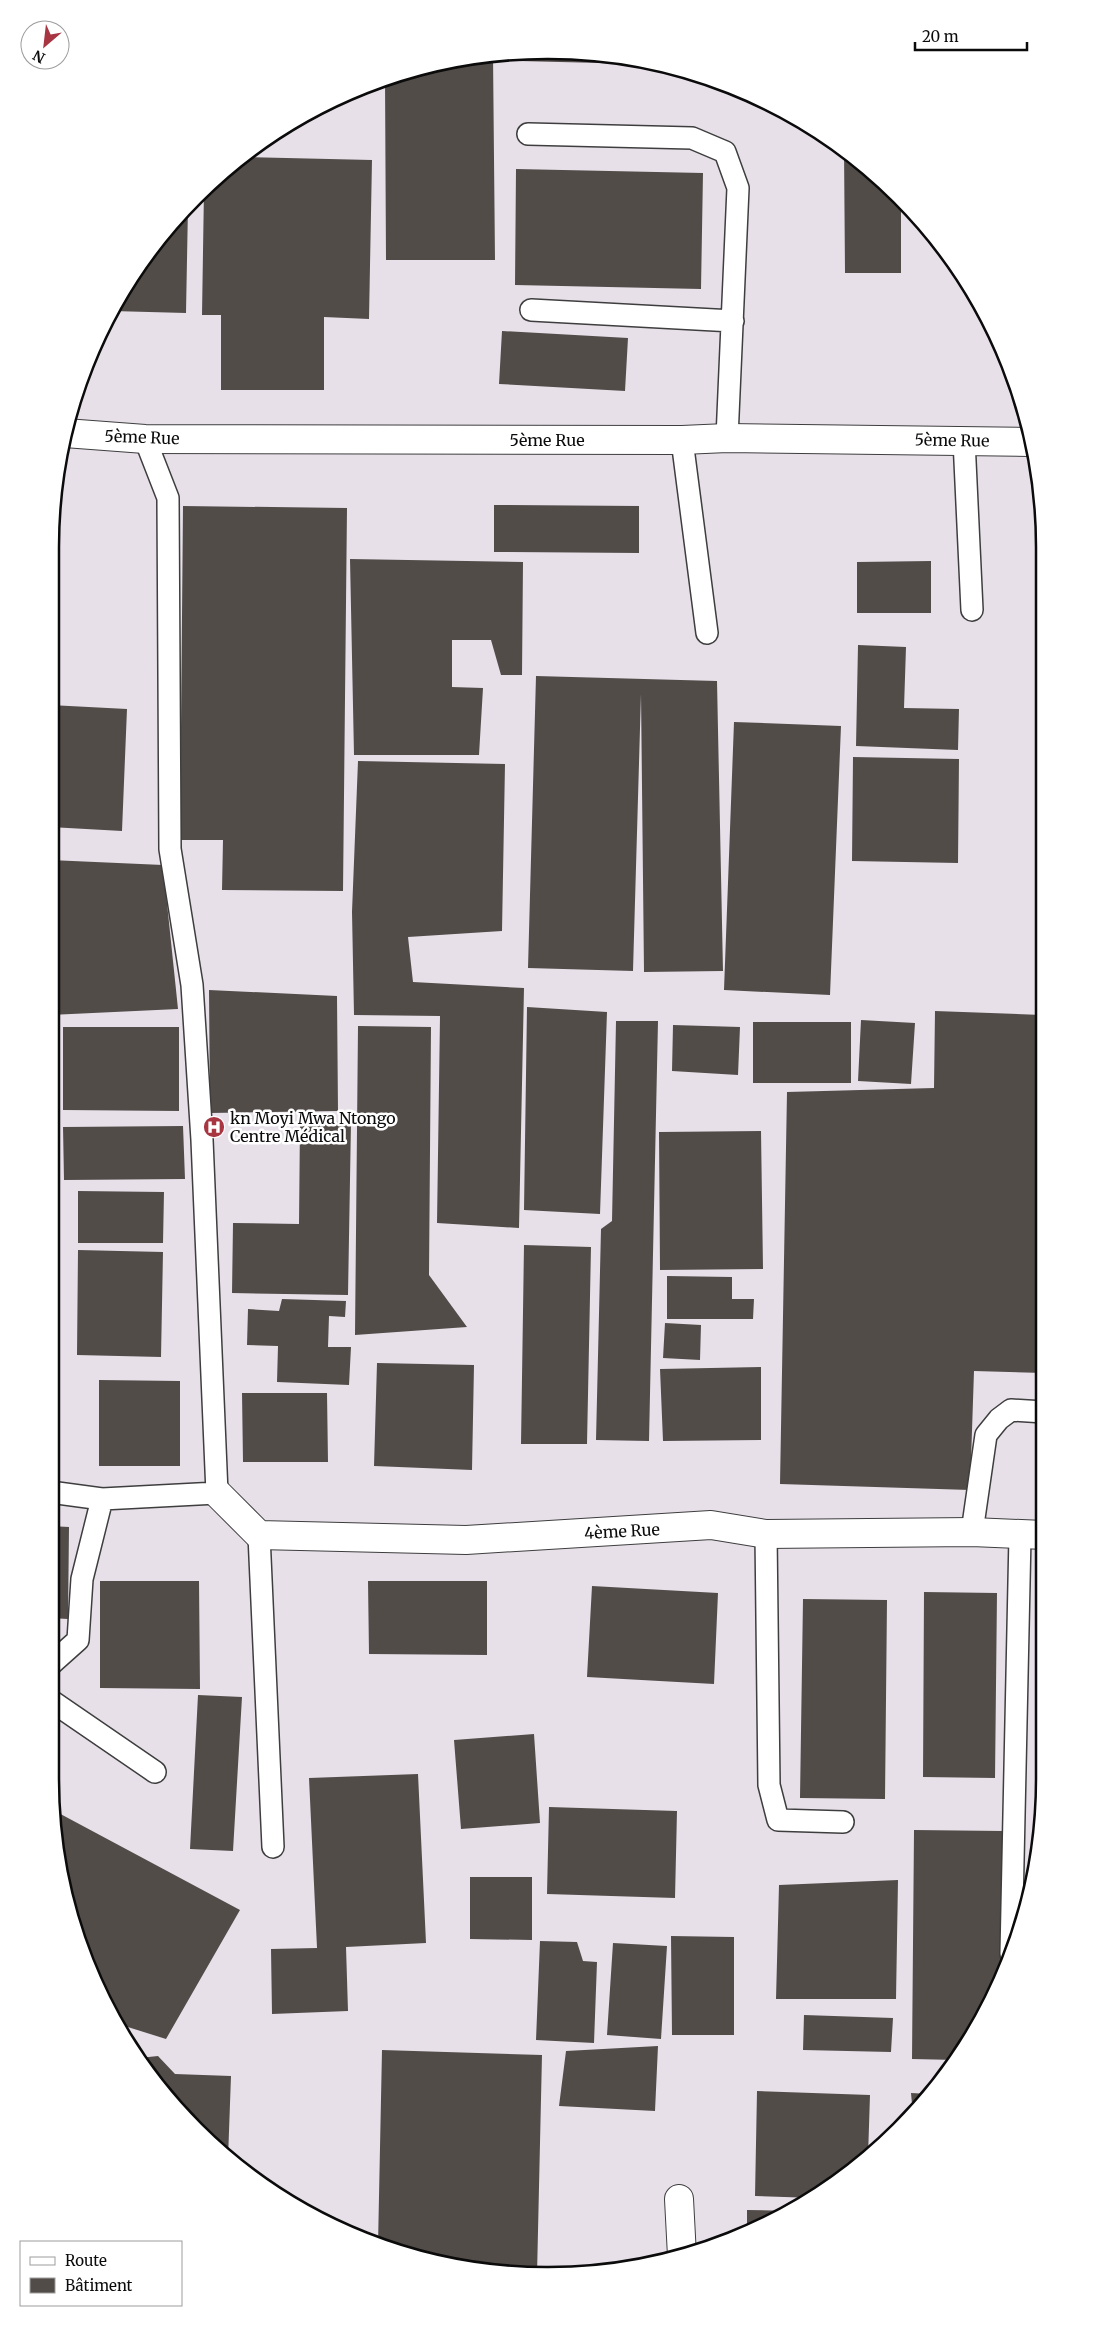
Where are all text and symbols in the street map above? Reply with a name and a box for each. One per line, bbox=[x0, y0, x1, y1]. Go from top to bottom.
north arrow bbox=[20, 20, 70, 70]
scale bar bbox=[915, 20, 1028, 52]
text: 20 m bbox=[922, 27, 959, 46]
text: N bbox=[30, 46, 48, 67]
street label: 5ème Rue bbox=[104, 426, 180, 448]
street label: 5ème Rue bbox=[914, 429, 990, 451]
street label: 5ème Rue bbox=[510, 430, 584, 450]
place label: kn Moyi Mwa Ntongo Centre Médical bbox=[230, 1108, 396, 1146]
hospital icon: kn Moyi Mwa Ntongo Centre Médical bbox=[202, 1115, 226, 1139]
street label: 4ème Rue bbox=[584, 1519, 660, 1543]
legend bbox=[20, 2241, 182, 2306]
text: Route bbox=[65, 2251, 107, 2270]
text: Bâtiment bbox=[65, 2276, 133, 2295]

